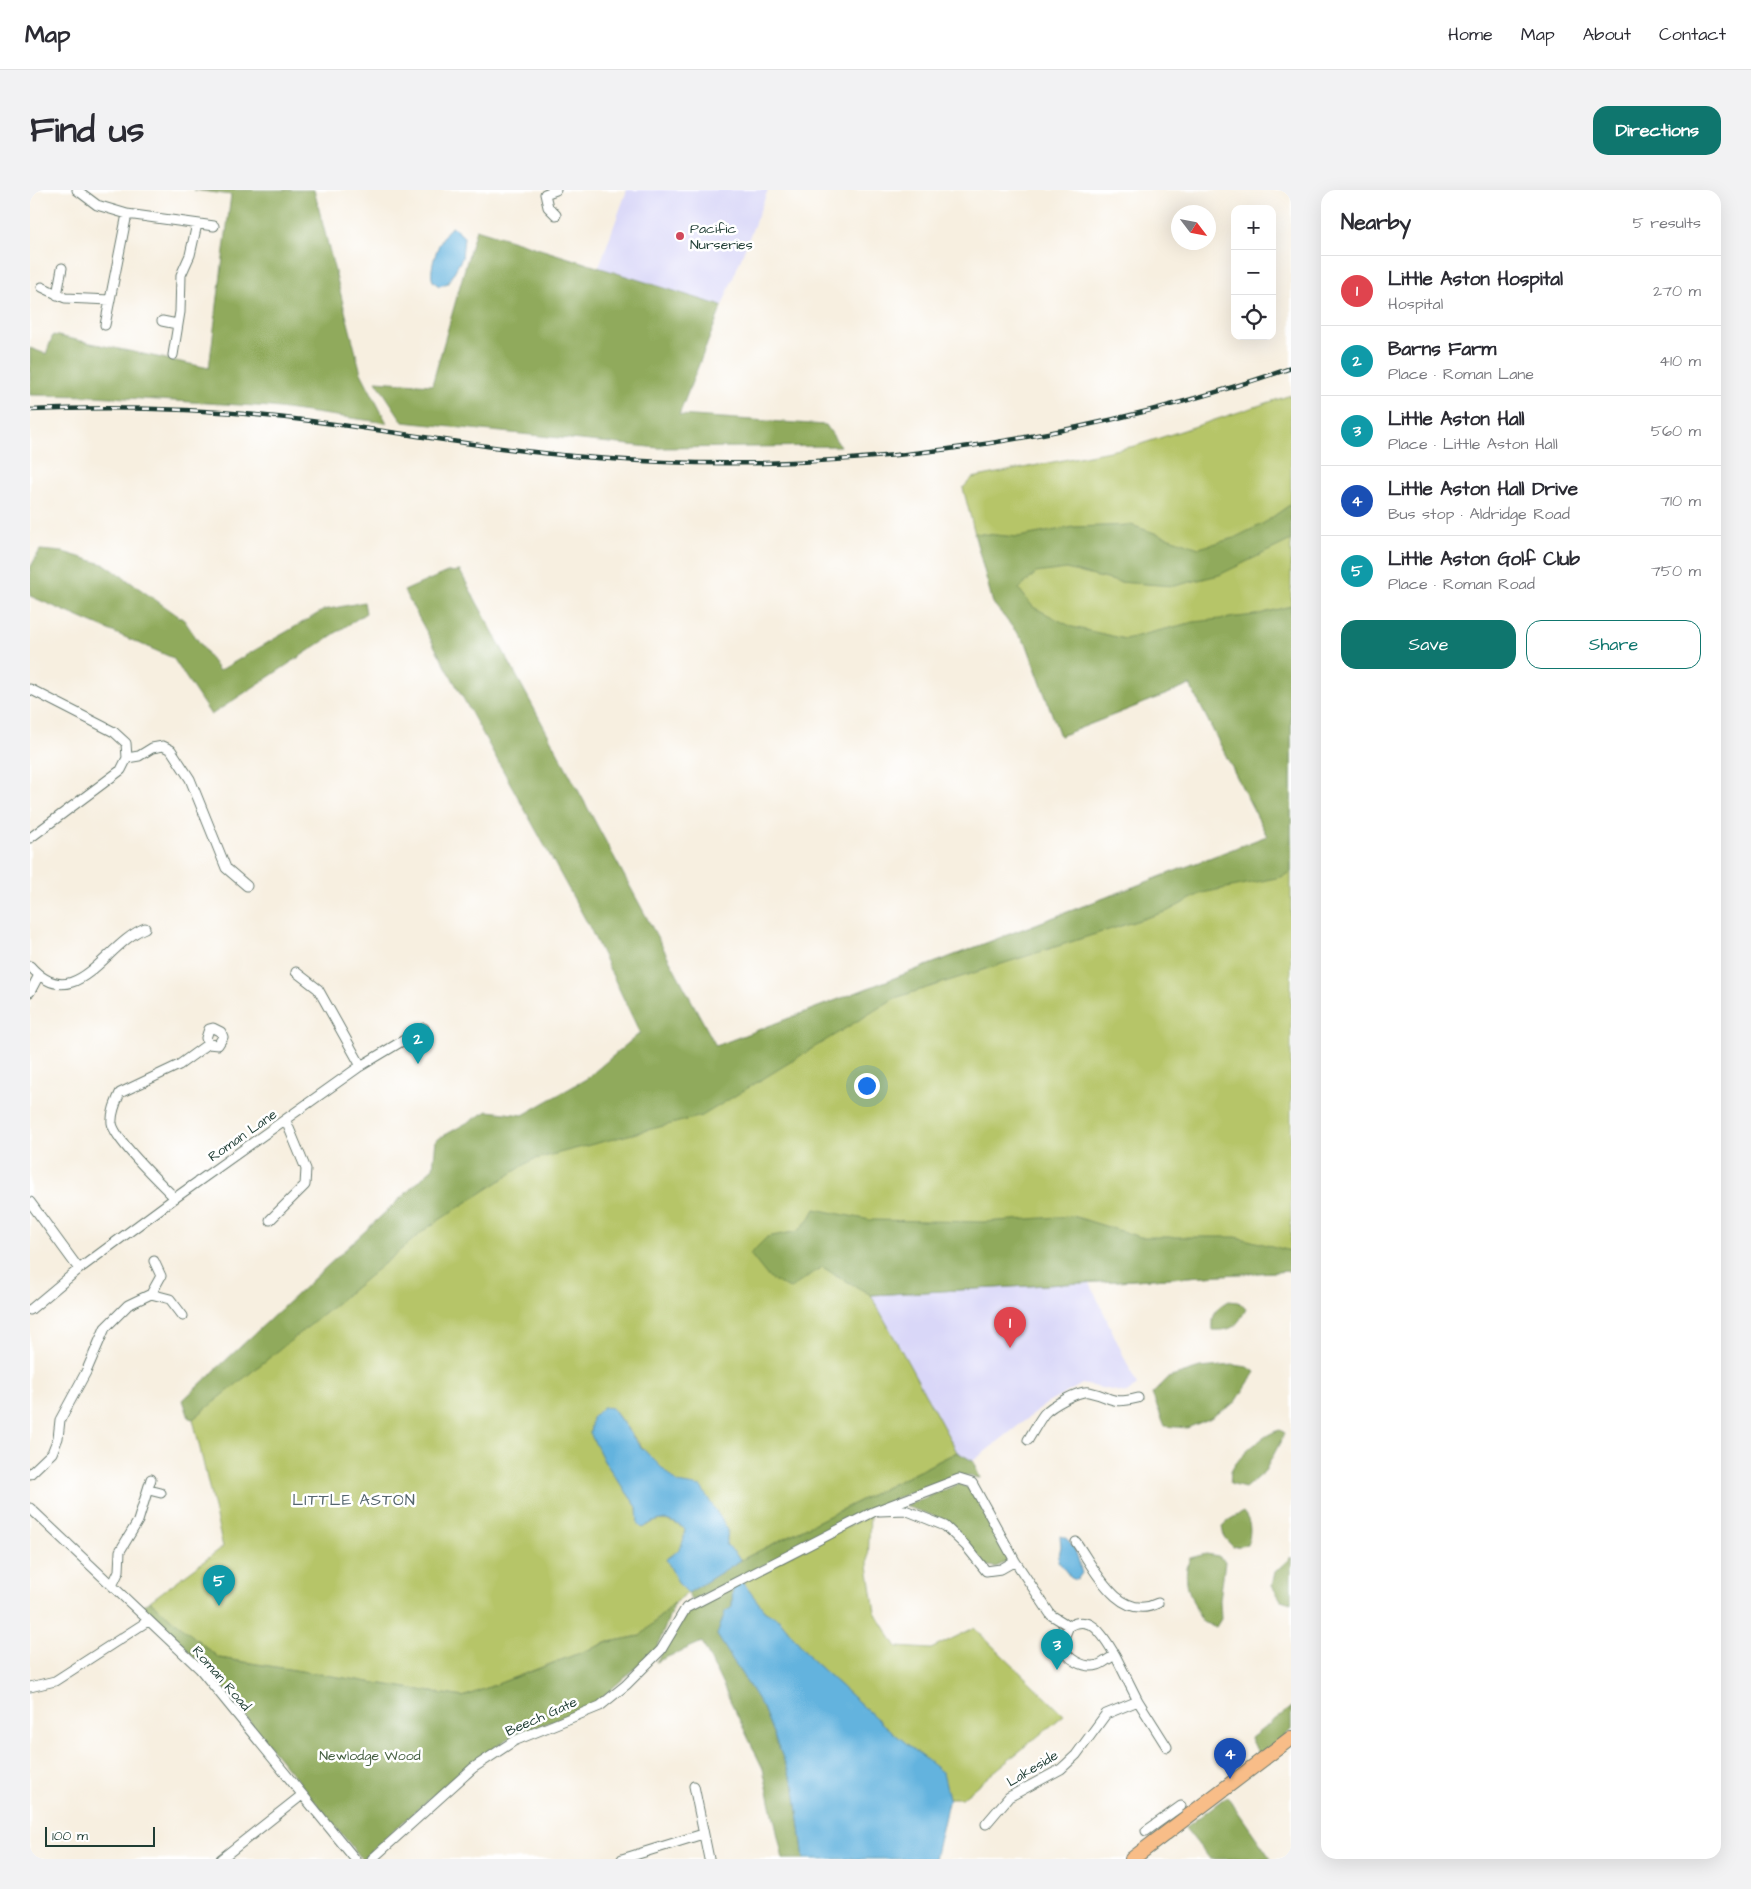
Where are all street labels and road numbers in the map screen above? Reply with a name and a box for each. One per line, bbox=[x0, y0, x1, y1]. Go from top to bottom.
street label: Roman Lane bbox=[204, 1104, 281, 1167]
street label: Roman Road bbox=[187, 1642, 255, 1716]
street label: Beech Gate bbox=[502, 1692, 581, 1742]
street label: Lakeside bbox=[1003, 1745, 1062, 1792]

